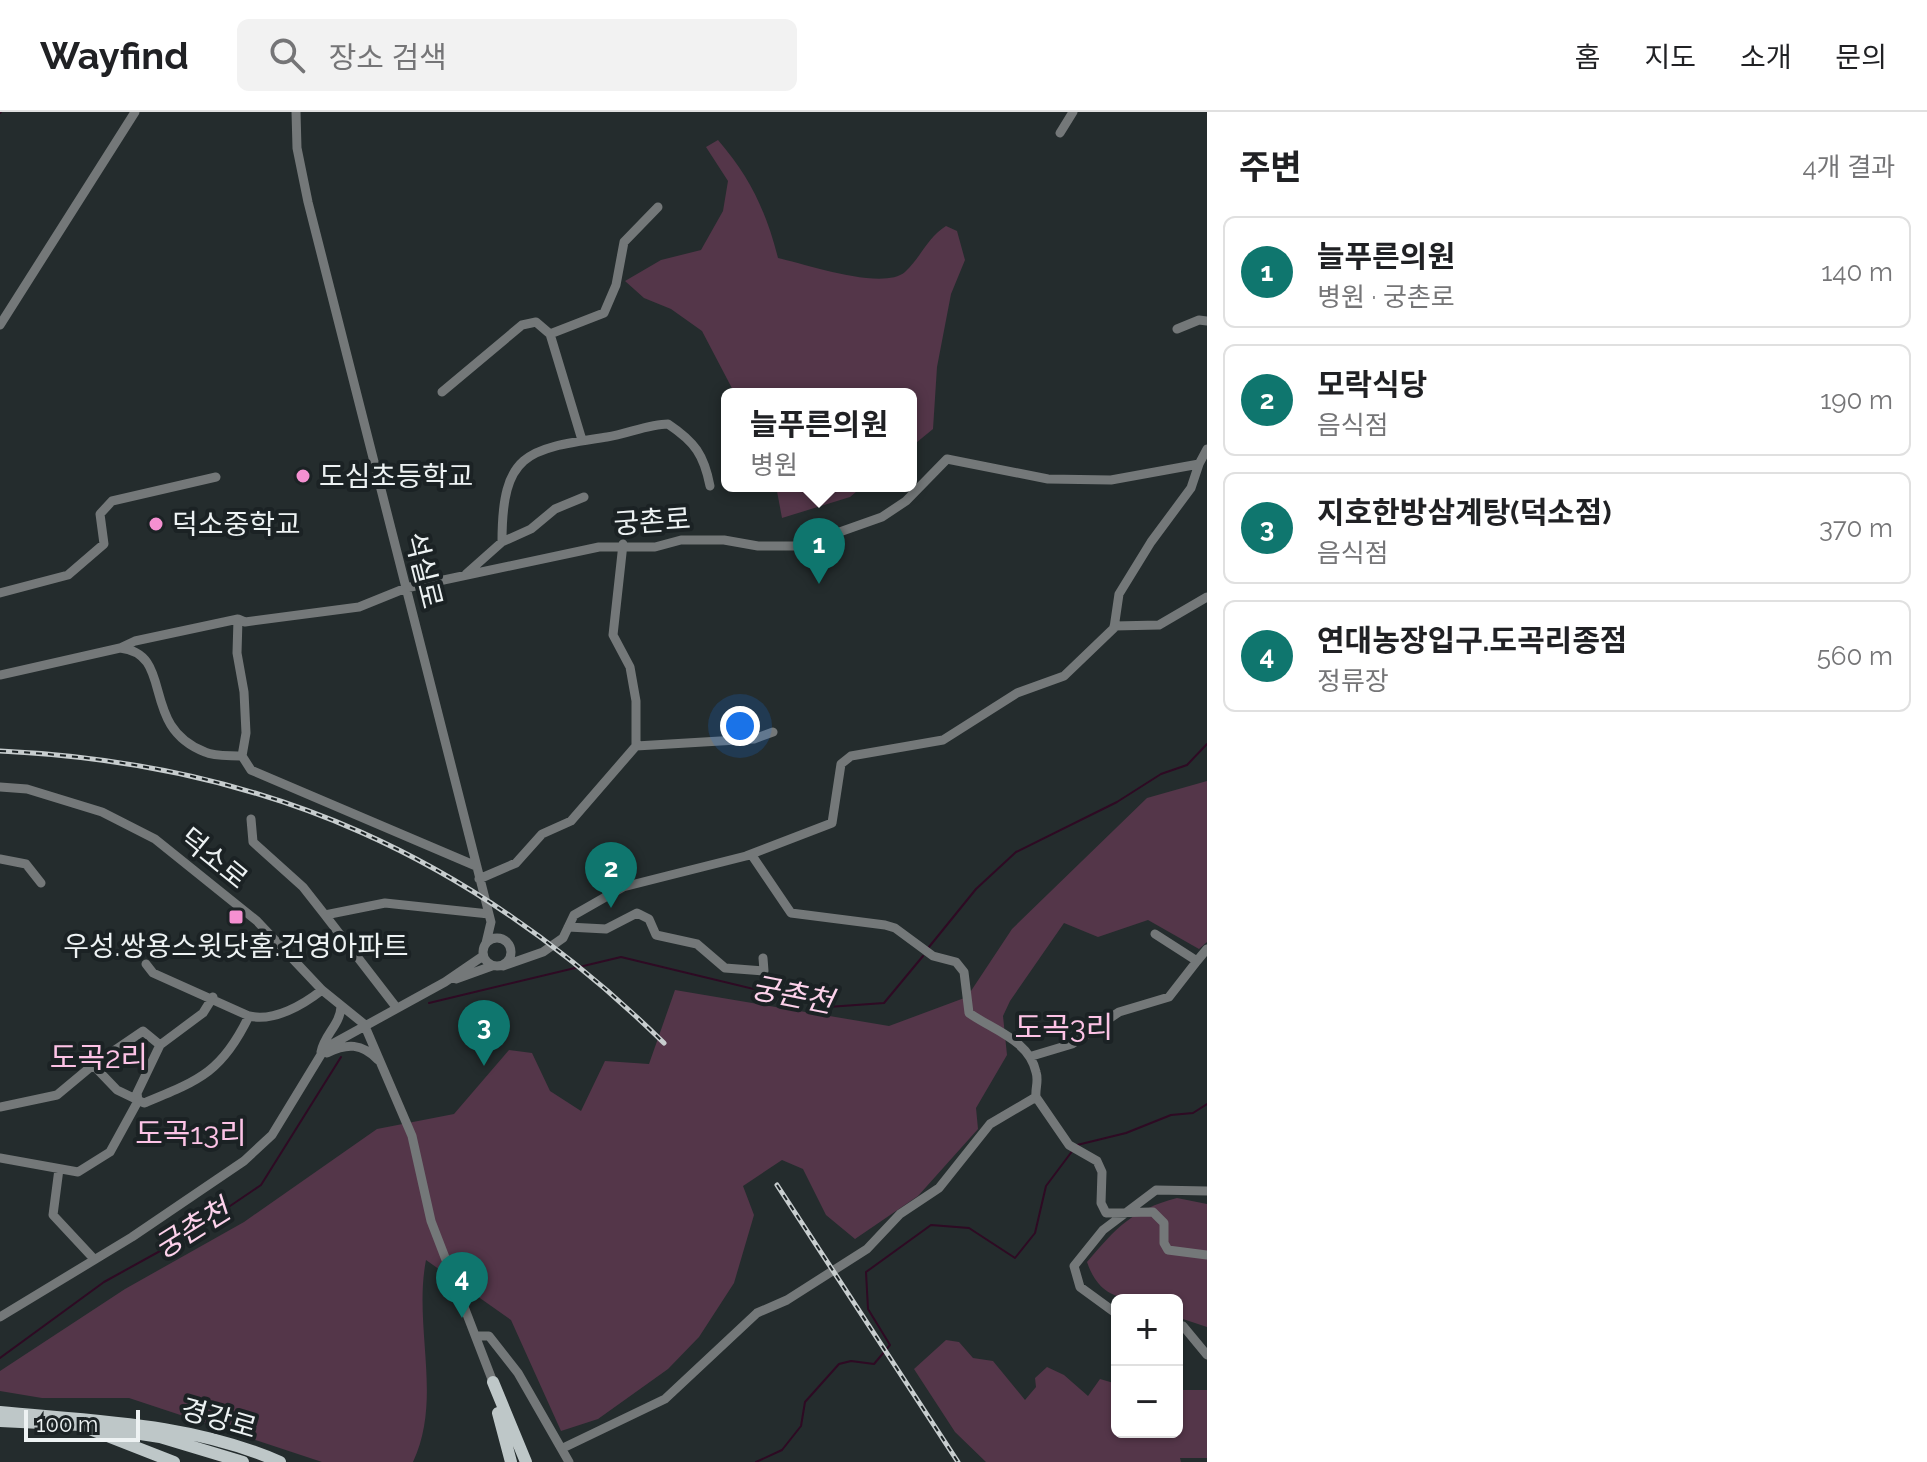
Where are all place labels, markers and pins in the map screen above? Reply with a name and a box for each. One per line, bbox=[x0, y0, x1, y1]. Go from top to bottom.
place label: 도심초등학교 bbox=[319, 460, 474, 493]
marker: 도심초등학교 bbox=[294, 467, 312, 485]
place label: 덕소중학교 bbox=[172, 508, 301, 541]
marker: 덕소중학교 bbox=[147, 515, 165, 533]
pin: 1 bbox=[793, 518, 845, 584]
pin: 2 bbox=[585, 842, 637, 908]
marker: 우성.쌍용스윗닷홈.건영아파트 bbox=[227, 908, 245, 926]
place label: 우성.쌍용스윗닷홈.건영아파트 bbox=[63, 930, 409, 963]
pin: 3 bbox=[458, 1000, 510, 1066]
pin: 4 bbox=[436, 1252, 488, 1318]

